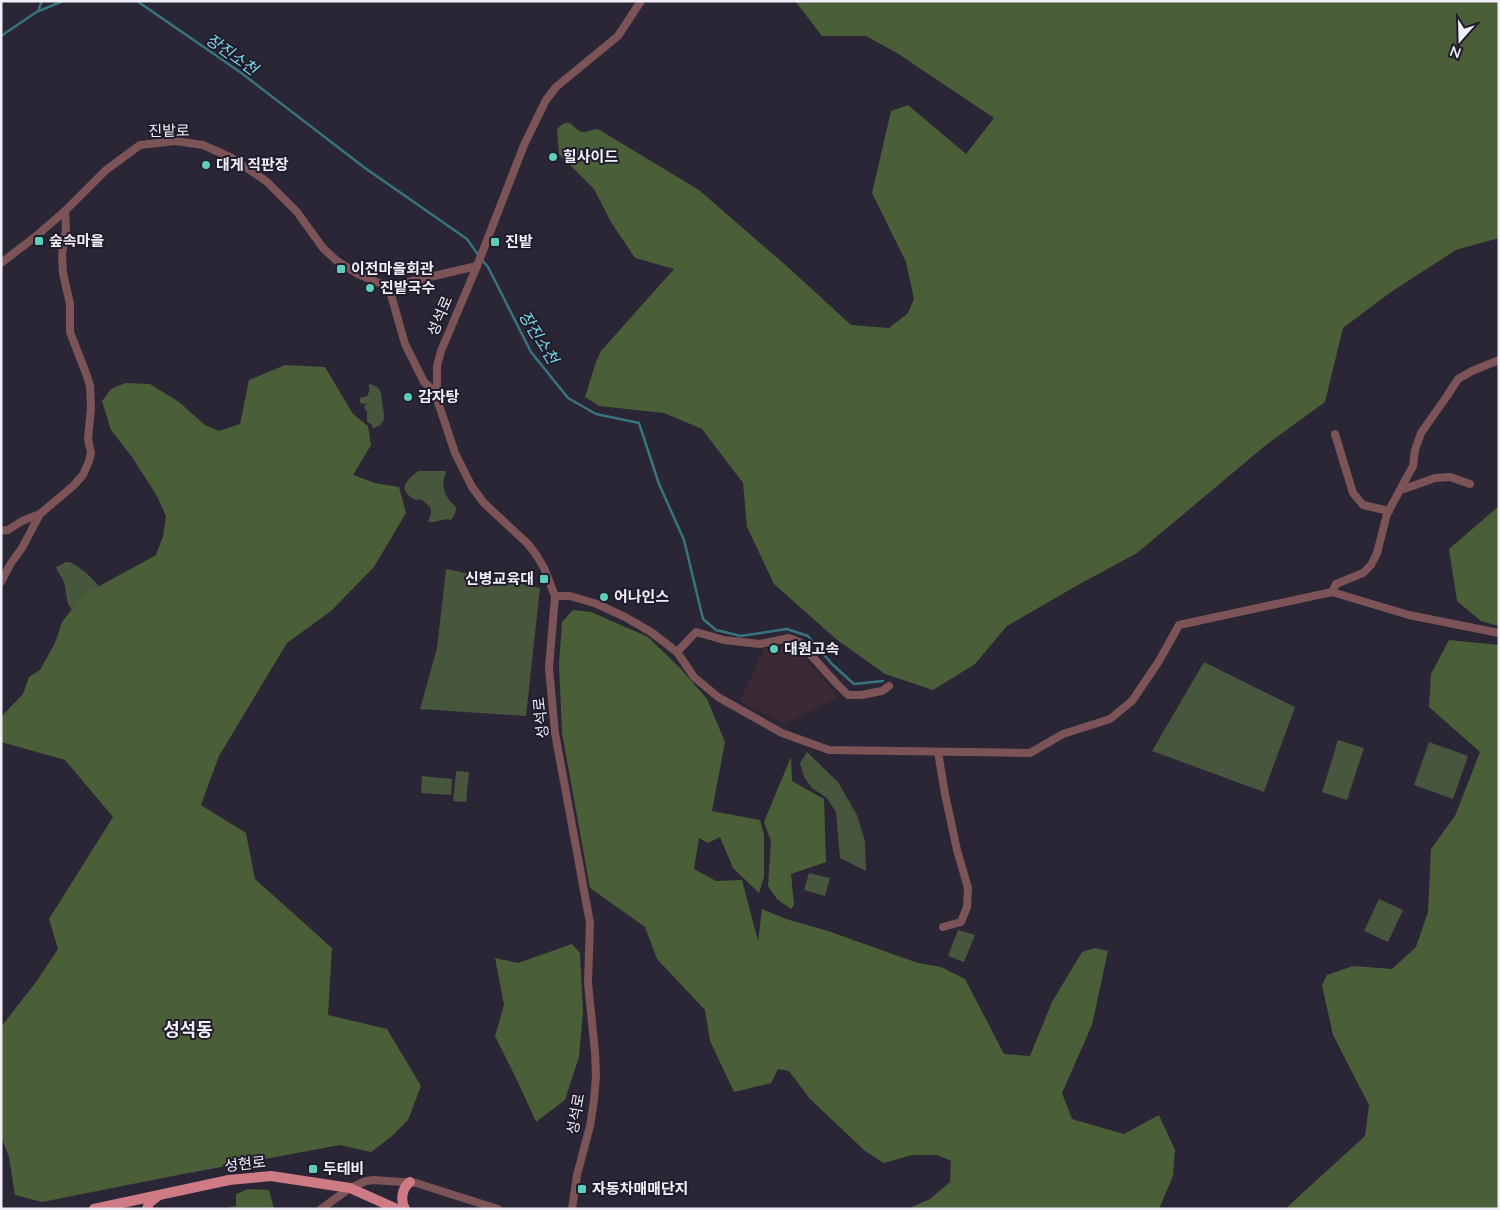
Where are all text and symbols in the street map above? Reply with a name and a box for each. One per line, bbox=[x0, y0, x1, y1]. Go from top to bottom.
north arrow bbox=[1435, 15, 1485, 65]
water label: 장진소천 bbox=[203, 29, 264, 80]
text: N bbox=[1447, 43, 1463, 63]
street label: 진밭로 bbox=[148, 121, 190, 139]
place label: 힐사이드 bbox=[563, 147, 618, 165]
marker: 힐사이드 bbox=[547, 151, 559, 163]
place label: 대게 직판장 bbox=[216, 155, 289, 173]
marker: 대게 직판장 bbox=[200, 159, 212, 171]
place label: 숲속마을 bbox=[49, 231, 104, 249]
place label: 진밭 bbox=[505, 232, 533, 250]
marker: 숲속마을 bbox=[33, 235, 45, 247]
marker: 진밭 bbox=[489, 236, 501, 248]
place label: 이전마을회관 bbox=[351, 259, 434, 277]
marker: 이전마을회관 bbox=[335, 263, 347, 275]
place label: 진밭국수 bbox=[380, 278, 435, 296]
marker: 진밭국수 bbox=[364, 282, 376, 294]
street label: 성석로 bbox=[423, 293, 455, 338]
water label: 장진소천 bbox=[516, 307, 564, 369]
place label: 감자탕 bbox=[418, 387, 460, 405]
marker: 감자탕 bbox=[402, 391, 414, 403]
place label: 신병교육대 bbox=[465, 569, 534, 587]
marker: 신병교육대 bbox=[538, 573, 550, 585]
place label: 어나인스 bbox=[614, 587, 669, 605]
marker: 어나인스 bbox=[598, 591, 610, 603]
place label: 대원고속 bbox=[784, 639, 839, 657]
marker: 대원고속 bbox=[768, 643, 780, 655]
street label: 성석로 bbox=[529, 697, 551, 740]
district label: 성석동 bbox=[163, 1018, 213, 1040]
street label: 성석로 bbox=[563, 1092, 587, 1136]
street label: 성현로 bbox=[223, 1152, 266, 1174]
place label: 두테비 bbox=[323, 1159, 364, 1177]
marker: 두테비 bbox=[307, 1163, 319, 1175]
place label: 자동차매매단지 bbox=[592, 1179, 689, 1197]
marker: 자동차매매단지 bbox=[576, 1183, 588, 1195]

